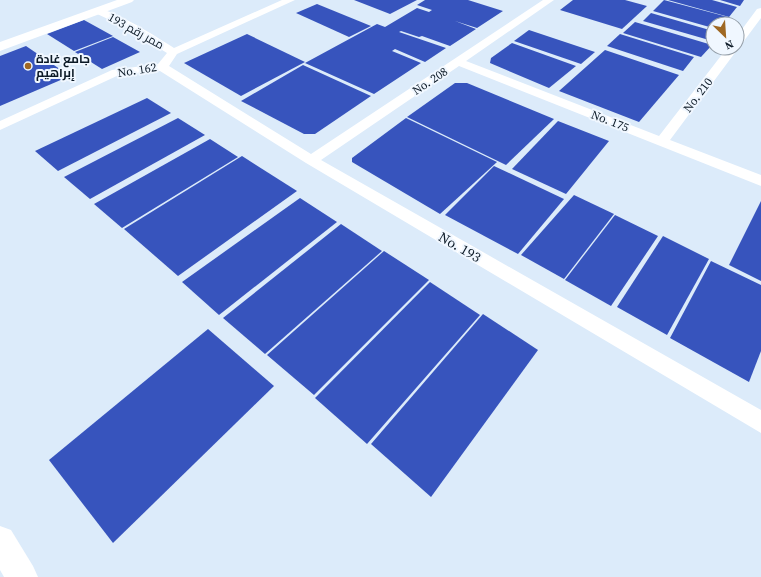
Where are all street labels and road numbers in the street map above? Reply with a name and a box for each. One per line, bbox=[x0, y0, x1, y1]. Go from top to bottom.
street label: ممر رقم 193 bbox=[105, 9, 167, 53]
street label: No. 162 bbox=[116, 59, 158, 81]
street label: No. 208 bbox=[409, 63, 451, 99]
street label: No. 210 bbox=[680, 74, 716, 116]
street label: No. 175 bbox=[589, 106, 631, 136]
street label: No. 193 bbox=[435, 227, 485, 267]

